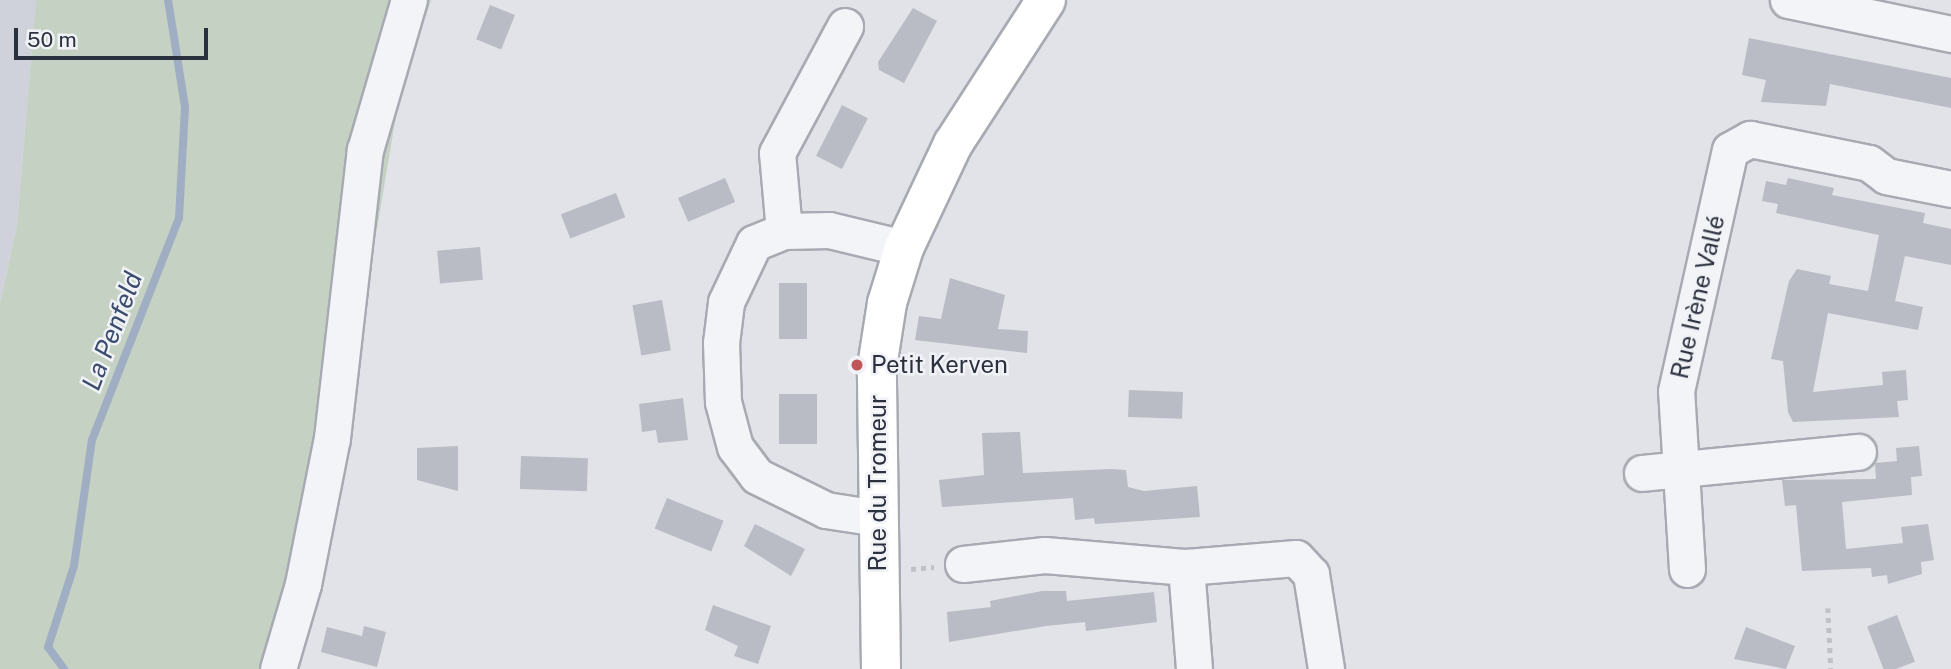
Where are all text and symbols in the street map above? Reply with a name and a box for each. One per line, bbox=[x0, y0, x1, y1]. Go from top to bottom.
scale bar bbox=[18, 14, 212, 58]
text: 50 m bbox=[27, 27, 77, 52]
street label: Rue Irène Vallé bbox=[1665, 212, 1731, 382]
water label: La Penfeld bbox=[75, 267, 149, 395]
place label: Petit Kerven bbox=[871, 351, 1008, 379]
marker: Petit Kerven bbox=[849, 357, 865, 373]
street label: Rue du Tromeur bbox=[864, 394, 892, 572]

